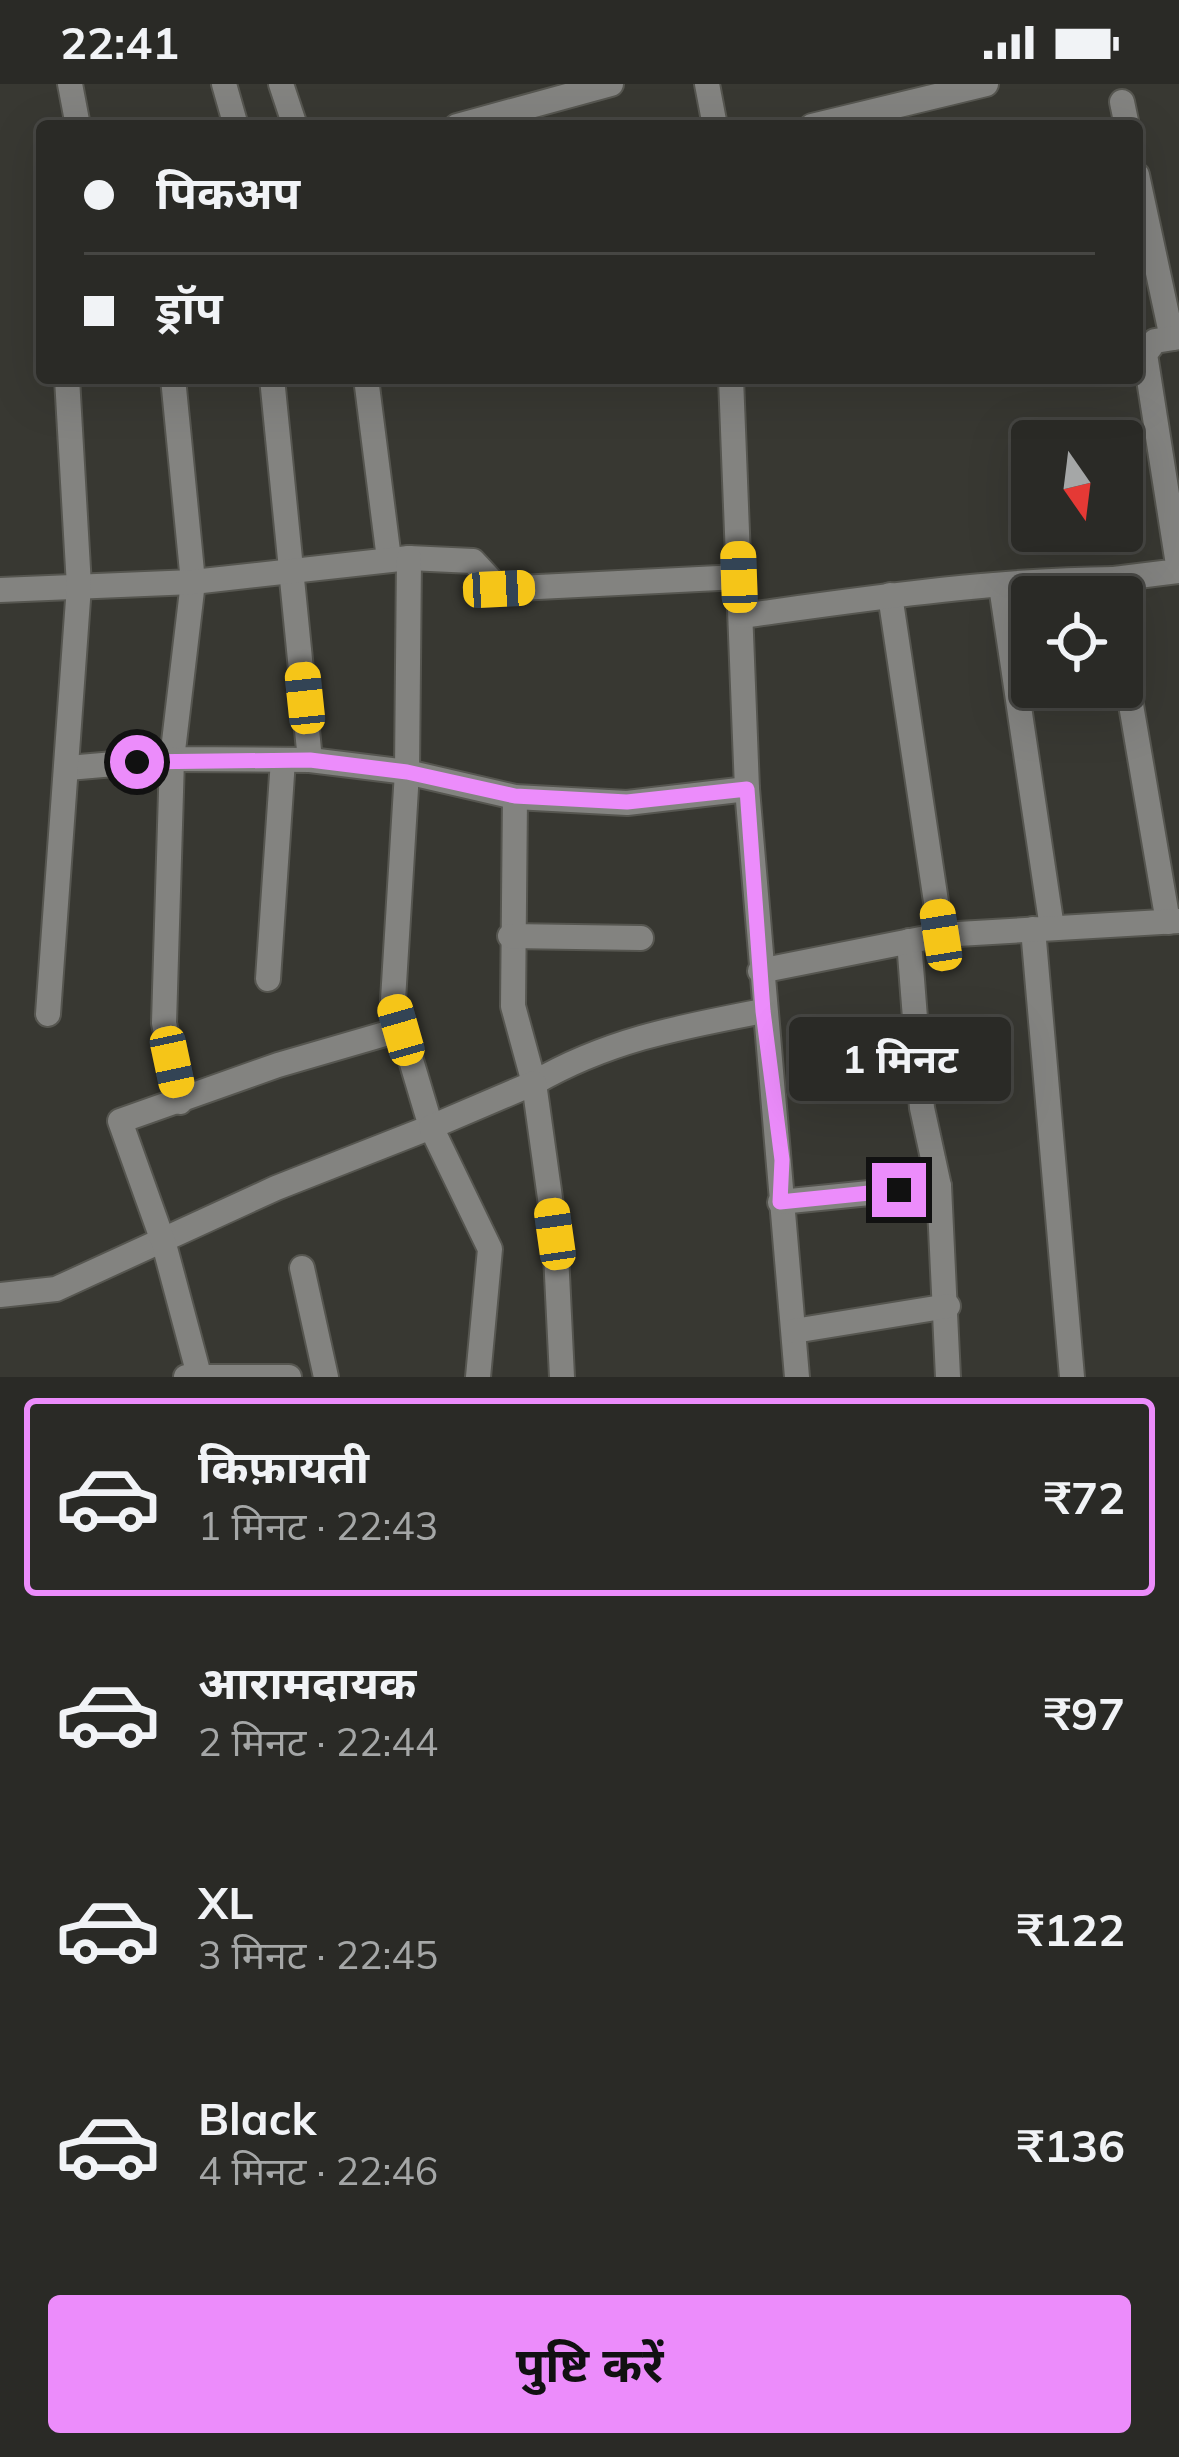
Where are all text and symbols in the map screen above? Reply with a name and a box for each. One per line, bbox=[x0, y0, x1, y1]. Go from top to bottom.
text: 22:41 bbox=[60, 14, 179, 70]
text: पिकअप bbox=[156, 164, 300, 220]
text: ड्रॉप bbox=[156, 279, 223, 335]
north arrow bbox=[1011, 420, 1143, 552]
map controls bbox=[1011, 420, 1143, 708]
car bbox=[720, 540, 758, 614]
car bbox=[462, 569, 536, 609]
button: locate bbox=[1011, 576, 1143, 708]
car bbox=[283, 660, 327, 736]
route start bbox=[110, 735, 164, 789]
car bbox=[918, 897, 964, 973]
car bbox=[374, 990, 428, 1070]
callout: 1 मिनट bbox=[788, 1016, 1010, 1100]
car bbox=[147, 1023, 197, 1101]
text: 1 मिनट bbox=[842, 1034, 958, 1083]
route end bbox=[872, 1163, 926, 1217]
car bbox=[532, 1196, 578, 1272]
text: किफ़ायती bbox=[198, 1438, 369, 1494]
icon: car bbox=[54, 1443, 162, 1551]
text: ₹72 bbox=[1044, 1469, 1125, 1525]
text: 1 मिनट · 22:43 bbox=[198, 1501, 438, 1550]
text: आरामदायक bbox=[198, 1654, 416, 1710]
icon: car bbox=[54, 1659, 162, 1767]
text: ₹97 bbox=[1044, 1685, 1125, 1741]
text: 2 मिनट · 22:44 bbox=[198, 1717, 438, 1766]
text: XL bbox=[198, 1874, 253, 1930]
icon: car bbox=[54, 1875, 162, 1983]
text: ₹122 bbox=[1017, 1901, 1125, 1957]
text: 3 मिनट · 22:45 bbox=[198, 1930, 438, 1979]
text: Black bbox=[198, 2090, 316, 2146]
icon: car bbox=[54, 2091, 162, 2199]
text: ₹136 bbox=[1017, 2117, 1125, 2173]
text: 4 मिनट · 22:46 bbox=[198, 2146, 438, 2195]
button: पुष्टि करें bbox=[48, 2295, 1131, 2433]

